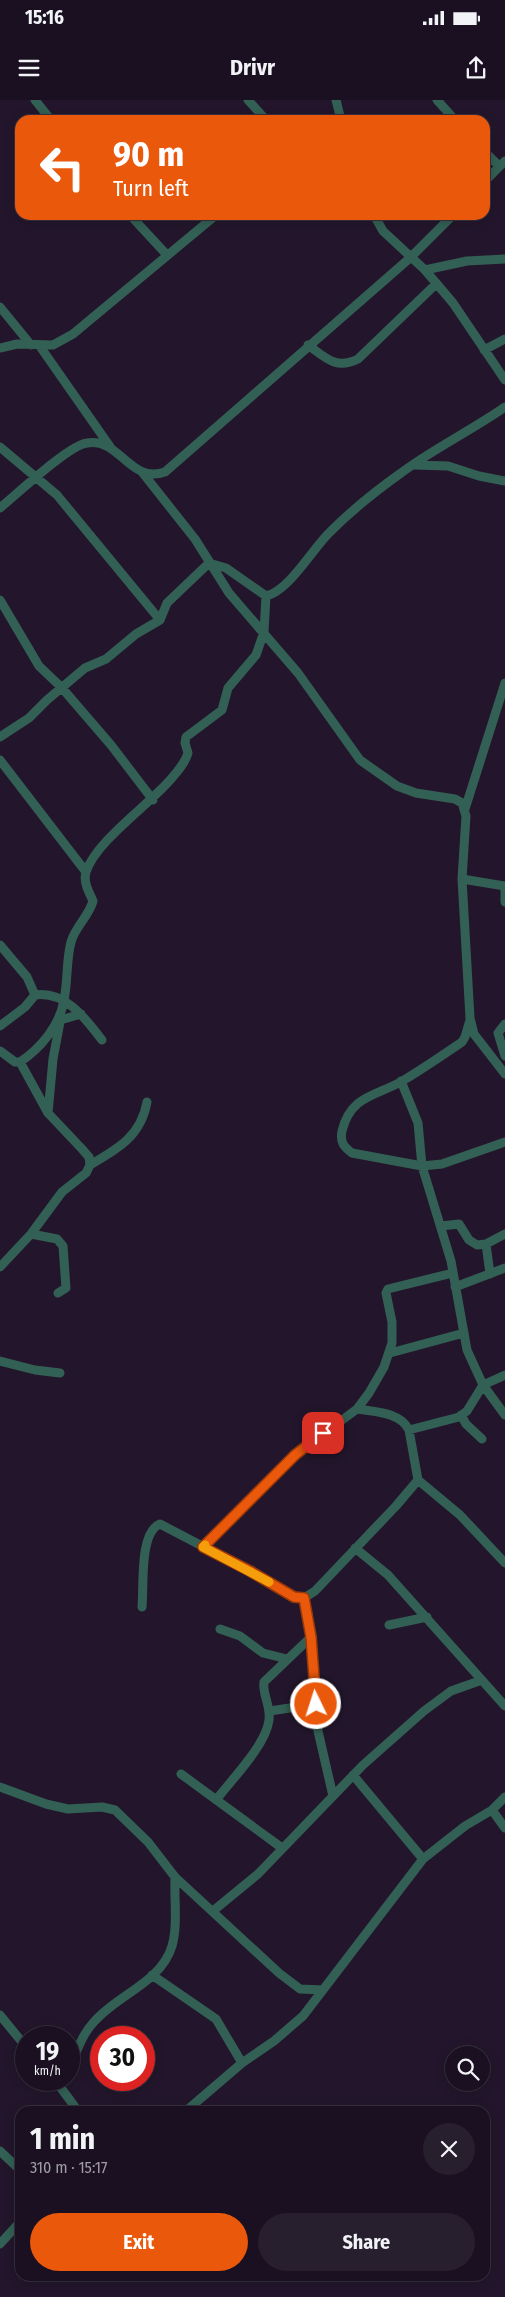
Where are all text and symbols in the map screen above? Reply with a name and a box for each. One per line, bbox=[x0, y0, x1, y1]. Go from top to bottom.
text: 15:16 bbox=[25, 6, 64, 29]
icon: menu bbox=[15, 54, 43, 82]
text: Drivr bbox=[230, 54, 275, 81]
icon: share bbox=[462, 54, 490, 82]
text: 90 m bbox=[113, 133, 184, 175]
icon: left bbox=[30, 135, 95, 200]
text: Turn left bbox=[113, 175, 189, 202]
pin bbox=[302, 1412, 344, 1454]
icon: arrive bbox=[309, 1419, 337, 1447]
position arrow bbox=[289, 1677, 341, 1729]
speed limit sign: 30 bbox=[90, 2026, 155, 2091]
text: 19 bbox=[36, 2037, 59, 2067]
map controls bbox=[445, 2046, 490, 2091]
button: search bbox=[445, 2046, 490, 2091]
text: km/h bbox=[34, 2064, 61, 2078]
text: 1 min bbox=[30, 2121, 95, 2157]
button: close bbox=[423, 2123, 475, 2175]
text: 310 m · 15:17 bbox=[30, 2158, 107, 2177]
button: Exit bbox=[30, 2213, 248, 2271]
button: Share bbox=[258, 2213, 475, 2271]

